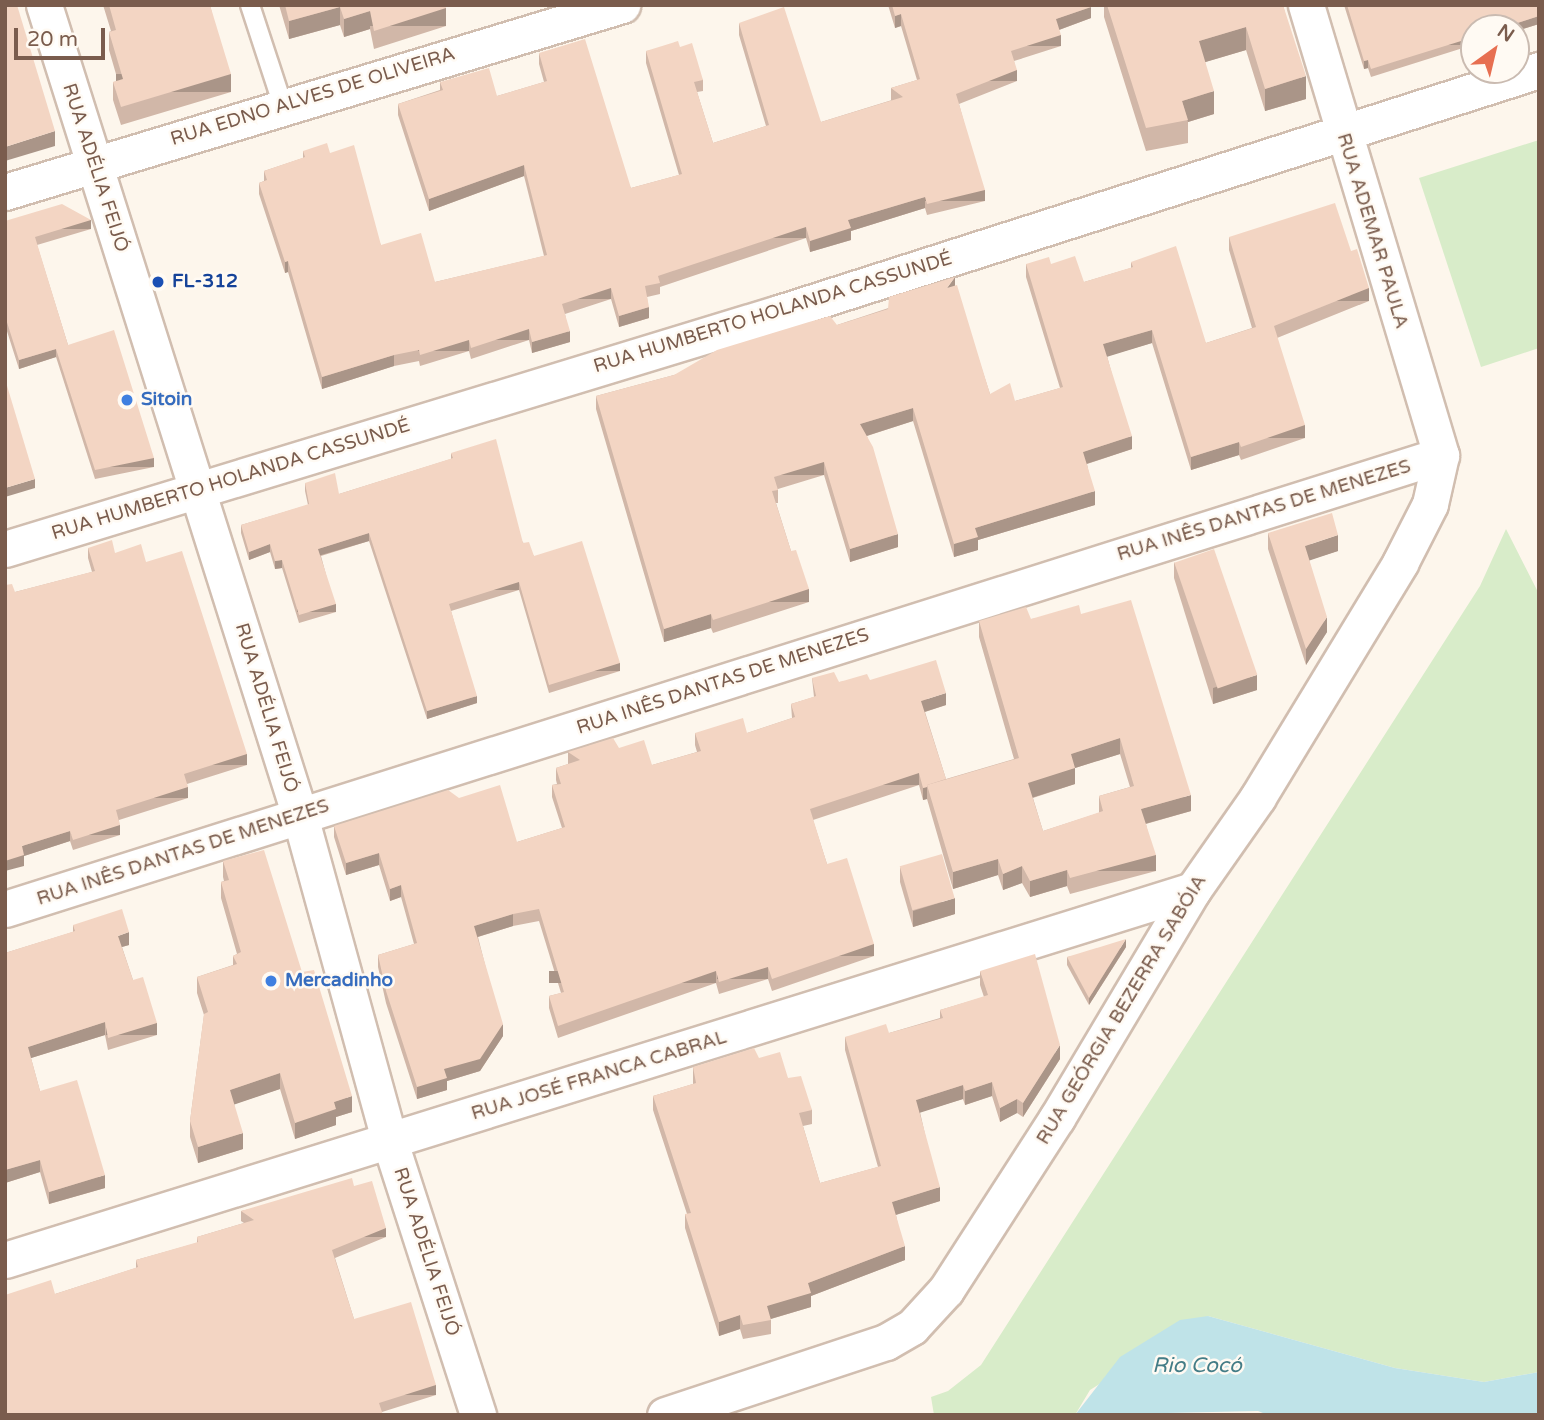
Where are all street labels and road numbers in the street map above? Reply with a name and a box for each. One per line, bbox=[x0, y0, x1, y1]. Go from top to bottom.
street label: RUA EDNO ALVES DE OLIVEIRA bbox=[168, 43, 458, 151]
street label: RUA ADÉLIA FEIJÓ bbox=[57, 81, 133, 255]
street label: RUA ADEMAR PAULA bbox=[1331, 131, 1413, 331]
street label: RUA HUMBERTO HOLANDA CASSUNDÉ bbox=[591, 247, 955, 379]
street label: RUA HUMBERTO HOLANDA CASSUNDÉ bbox=[49, 414, 413, 546]
street label: RUA INÊS DANTAS DE MENEZES bbox=[1114, 455, 1414, 567]
street label: RUA ADÉLIA FEIJÓ bbox=[229, 620, 303, 796]
street label: RUA INÊS DANTAS DE MENEZES bbox=[574, 624, 872, 740]
street label: RUA INÊS DANTAS DE MENEZES bbox=[34, 795, 332, 911]
street label: RUA GEÓRGIA BEZERRA SABÓIA bbox=[1032, 871, 1212, 1149]
street label: RUA JOSÉ FRANCA CABRAL bbox=[469, 1026, 729, 1126]
street label: RUA ADÉLIA FEIJÓ bbox=[388, 1165, 464, 1339]

